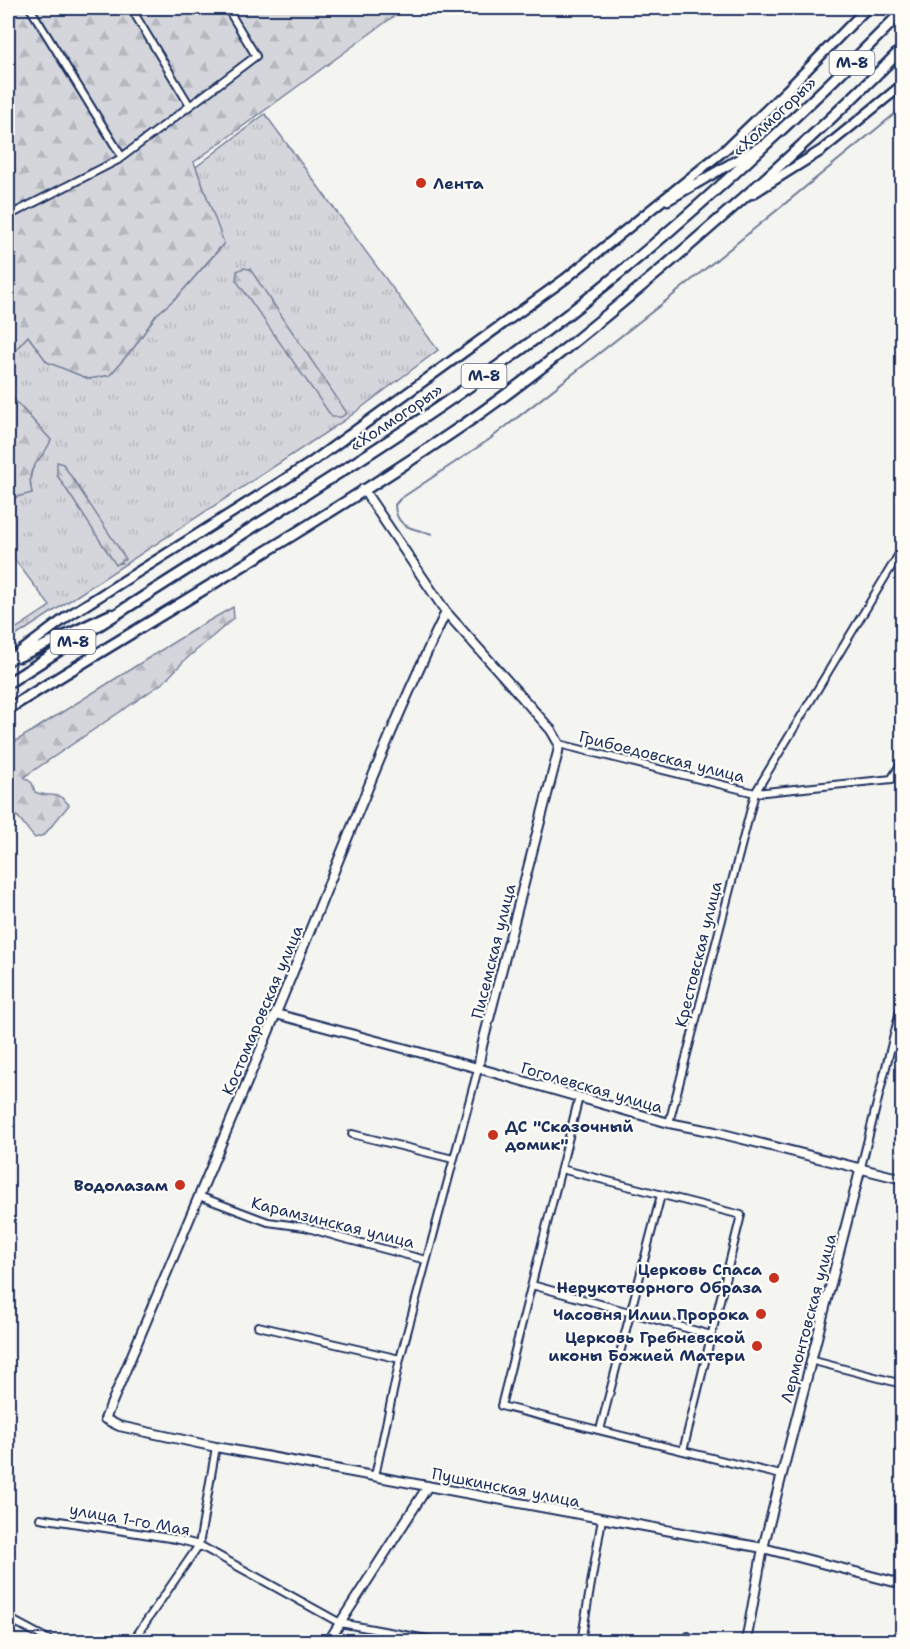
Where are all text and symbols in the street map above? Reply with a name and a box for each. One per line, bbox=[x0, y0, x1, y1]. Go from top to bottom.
road number: М-8 bbox=[830, 51, 874, 75]
street label: «Холмогоры» bbox=[728, 72, 821, 161]
place label: Лента bbox=[433, 173, 484, 194]
marker: Лента bbox=[414, 176, 428, 190]
road number: М-8 bbox=[462, 364, 506, 388]
street label: «Холмогоры» bbox=[346, 379, 447, 456]
road number: М-8 bbox=[50, 630, 96, 654]
street label: Грибоедовская улица bbox=[577, 726, 747, 787]
street label: Крестовская улица bbox=[670, 879, 727, 1029]
street label: Писемская улица bbox=[467, 881, 520, 1021]
street label: Костомаровская улица bbox=[217, 922, 308, 1098]
street label: Гоголевская улица bbox=[518, 1057, 665, 1118]
place label: ДС "Сказочный домик" bbox=[505, 1116, 633, 1155]
marker: ДС "Сказочный домик" bbox=[486, 1128, 500, 1142]
place label: Водолазам bbox=[74, 1175, 169, 1196]
marker: Водолазам bbox=[173, 1178, 187, 1192]
street label: Карамзинская улица bbox=[249, 1192, 417, 1253]
street label: Лермонтовская улица bbox=[776, 1231, 841, 1405]
place label: Церковь Спаса Нерукотворного Образа bbox=[556, 1259, 762, 1298]
marker: Церковь Спаса Нерукотворного Образа bbox=[767, 1271, 781, 1285]
place label: Часовня Илии Пророка bbox=[553, 1304, 749, 1325]
marker: Часовня Илии Пророка bbox=[754, 1307, 768, 1321]
place label: Церковь Гребневской иконы Божией Матери bbox=[548, 1327, 745, 1366]
marker: Церковь Гребневской иконы Божией Матери bbox=[750, 1339, 764, 1353]
street label: Пушкинская улица bbox=[430, 1463, 582, 1512]
street label: улица 1-го Мая bbox=[68, 1499, 192, 1540]

